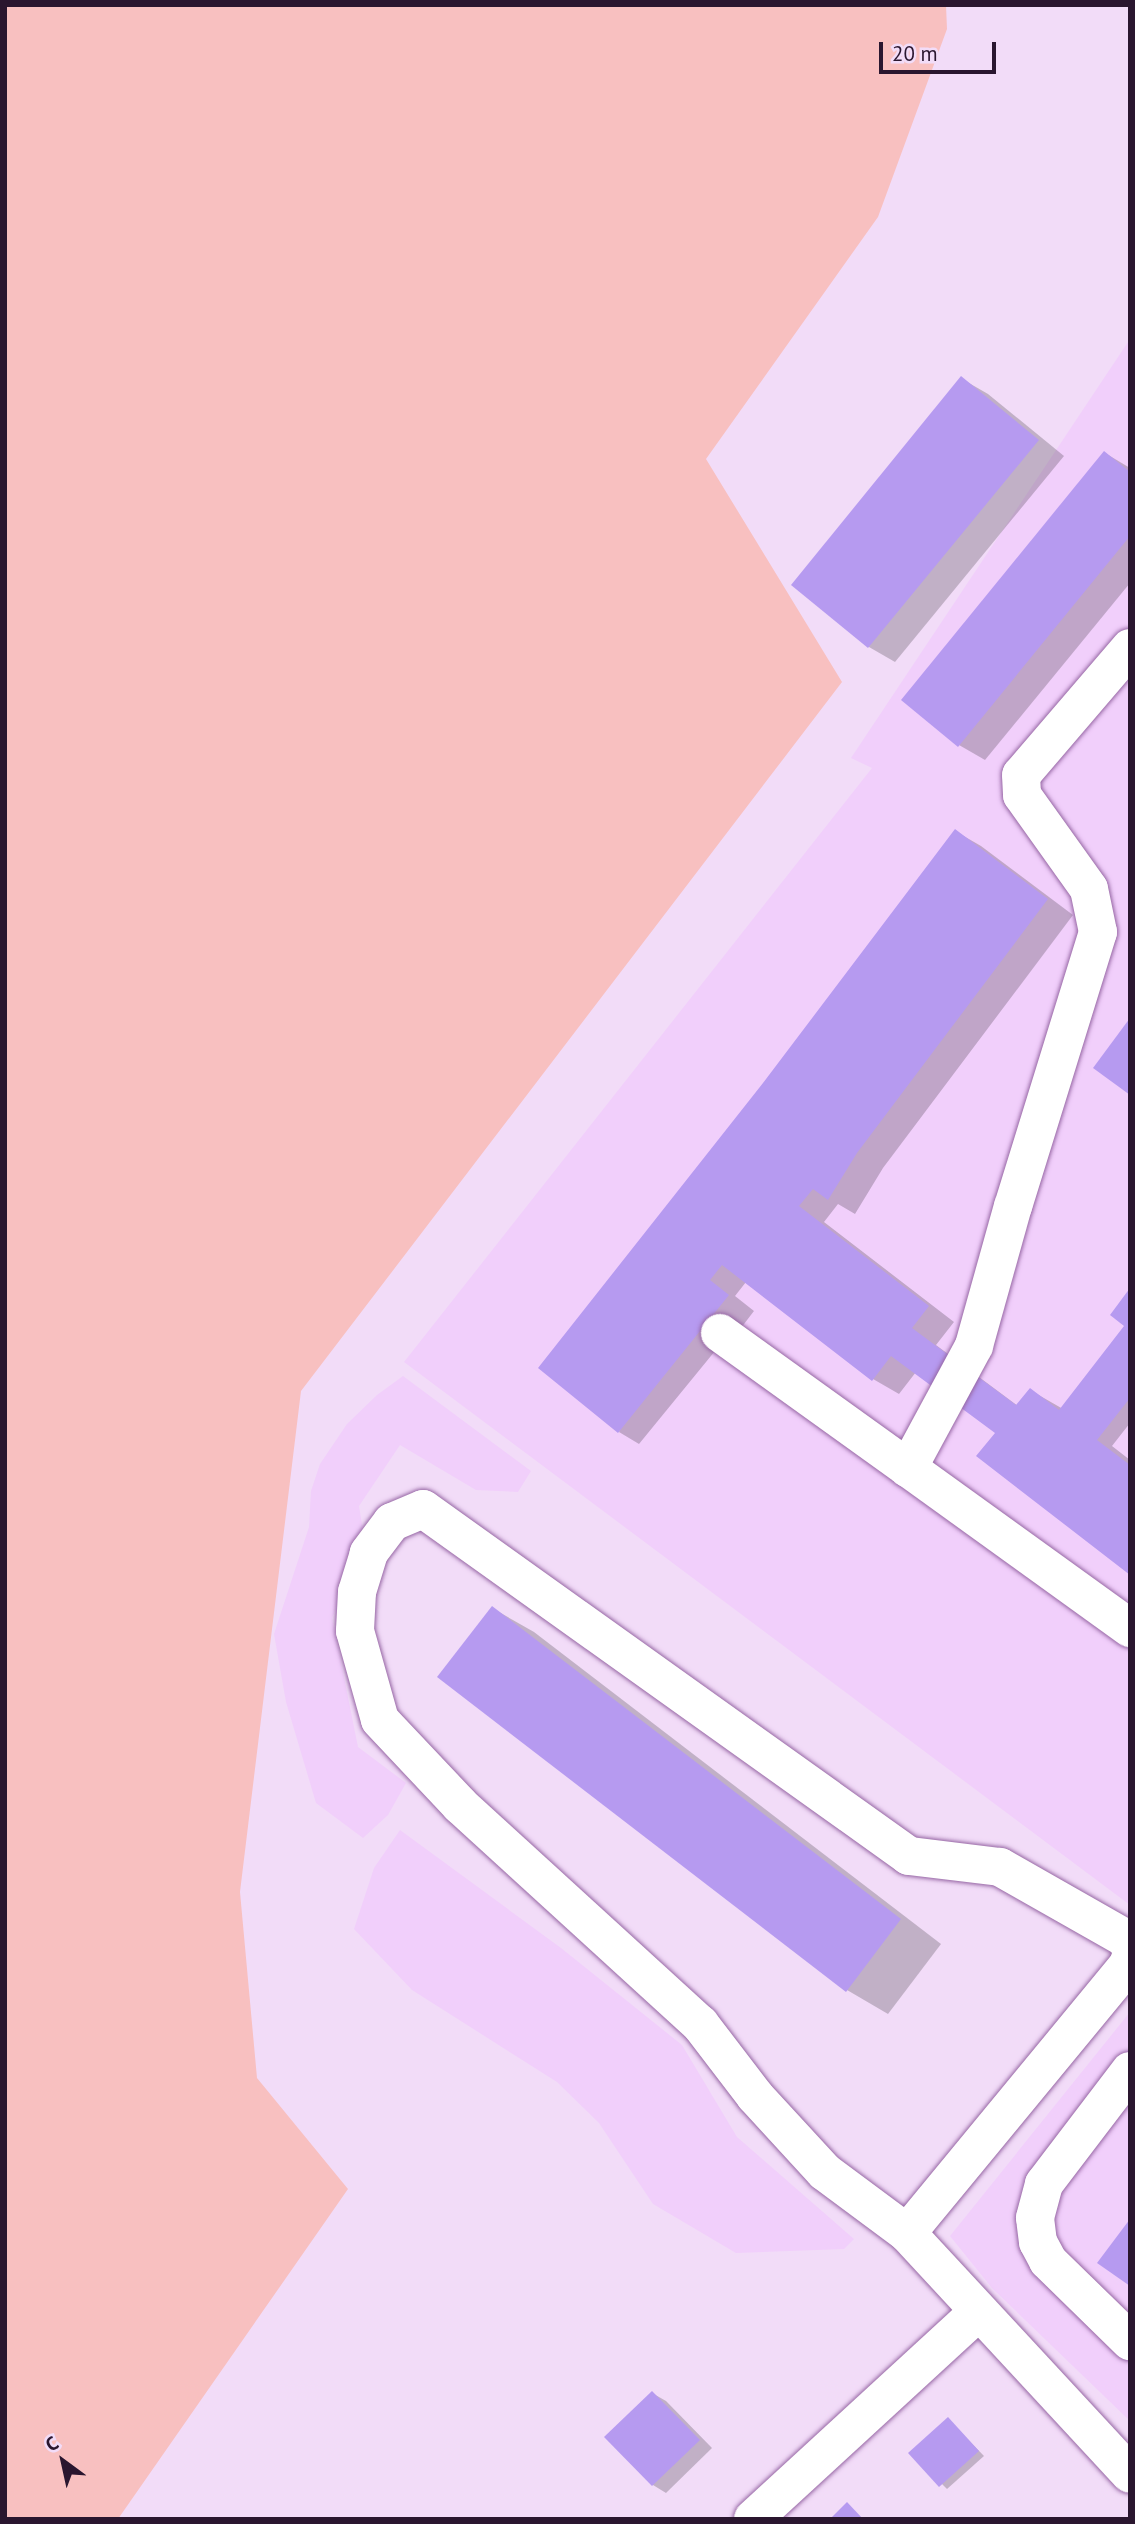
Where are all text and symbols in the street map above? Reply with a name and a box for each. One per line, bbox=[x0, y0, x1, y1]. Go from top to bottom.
scale bar bbox=[883, 28, 1000, 72]
text: 20 m bbox=[892, 40, 938, 67]
north arrow bbox=[28, 2426, 98, 2496]
text: С bbox=[41, 2430, 63, 2456]

